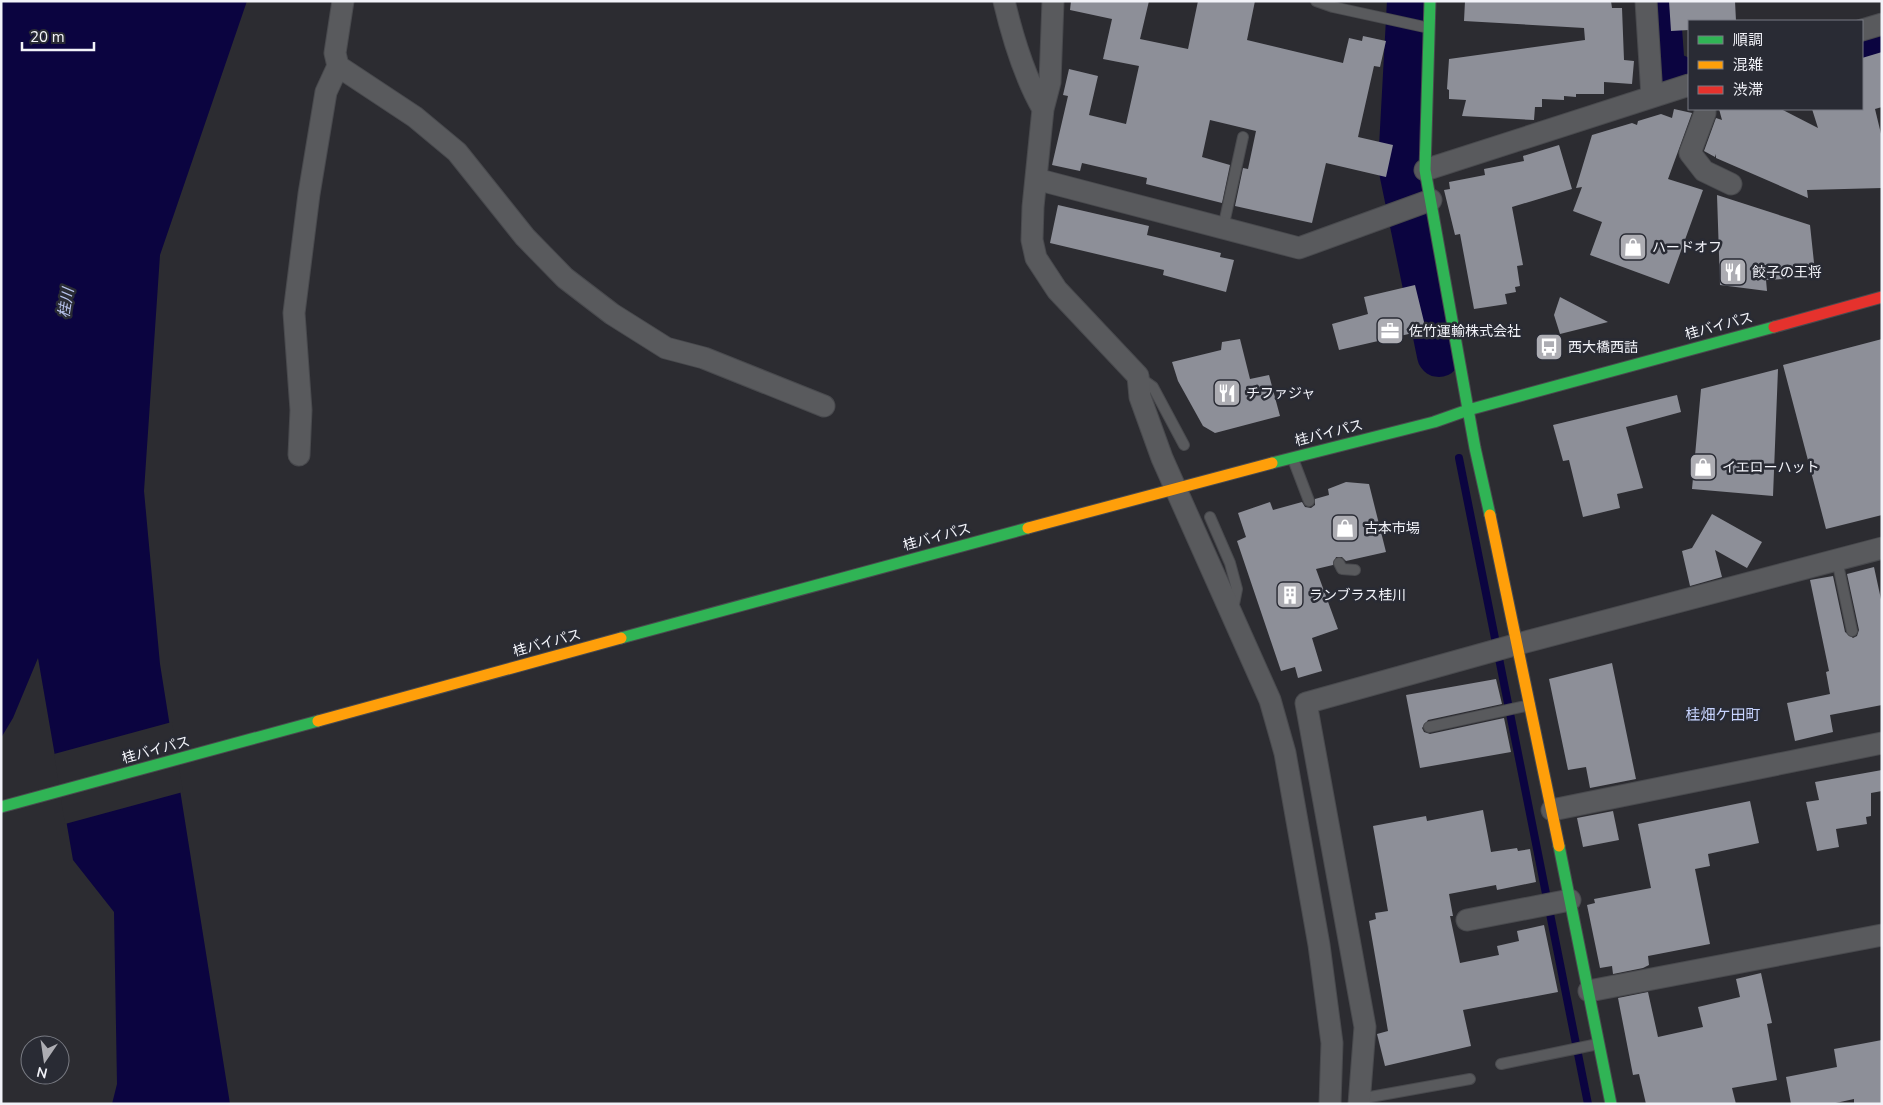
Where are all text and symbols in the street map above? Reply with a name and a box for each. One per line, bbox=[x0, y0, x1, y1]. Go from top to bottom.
scale bar bbox=[22, 20, 95, 52]
legend bbox=[1688, 20, 1863, 110]
text: 20 m bbox=[30, 27, 65, 47]
text: 順調 bbox=[1733, 30, 1763, 50]
text: 混雑 bbox=[1733, 55, 1763, 75]
text: 渋滞 bbox=[1733, 80, 1763, 100]
shop icon: ハードオフ bbox=[1618, 232, 1648, 262]
place label: ハードオフ bbox=[1652, 238, 1722, 257]
restaurant icon: 餃子の王将 bbox=[1718, 257, 1748, 287]
place label: 餃子の王将 bbox=[1752, 263, 1822, 282]
water label: 桂川 bbox=[54, 285, 79, 319]
street label: 桂バイパス bbox=[1683, 308, 1755, 344]
office icon: 佐竹運輸株式会社 bbox=[1375, 316, 1405, 346]
place label: 佐竹運輸株式会社 bbox=[1409, 322, 1521, 341]
bus stop icon: 西大橋西詰 bbox=[1534, 332, 1564, 362]
place label: 西大橋西詰 bbox=[1568, 338, 1638, 357]
restaurant icon: チファジャ bbox=[1212, 378, 1242, 408]
place label: チファジャ bbox=[1246, 384, 1315, 403]
street label: 桂バイパス bbox=[1293, 415, 1365, 451]
shop icon: イエローハット bbox=[1688, 452, 1718, 482]
place label: イエローハット bbox=[1722, 458, 1820, 477]
shop icon: 古本市場 bbox=[1330, 513, 1360, 543]
street label: 桂バイパス bbox=[901, 519, 973, 555]
place label: 古本市場 bbox=[1364, 519, 1420, 538]
building icon: ランブラス桂川 bbox=[1275, 580, 1305, 610]
place label: ランブラス桂川 bbox=[1309, 586, 1406, 605]
street label: 桂バイパス bbox=[511, 625, 583, 661]
district label: 桂畑ケ田町 bbox=[1685, 705, 1761, 725]
street label: 桂バイパス bbox=[120, 732, 192, 768]
north arrow bbox=[20, 1035, 70, 1085]
text: N bbox=[35, 1062, 49, 1083]

